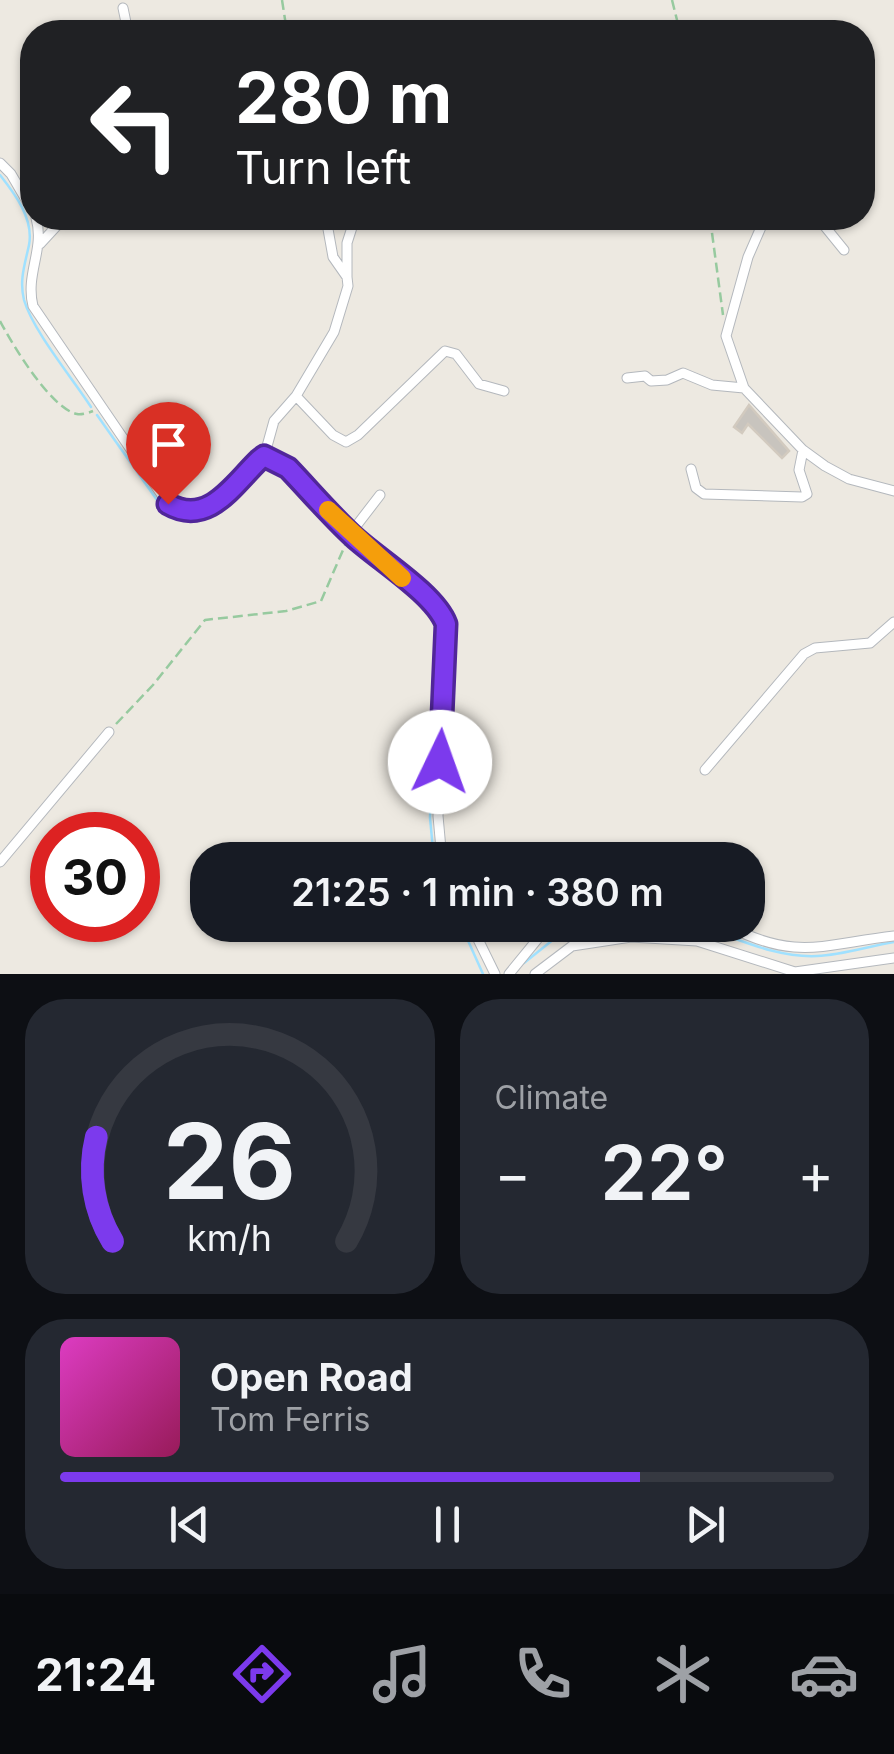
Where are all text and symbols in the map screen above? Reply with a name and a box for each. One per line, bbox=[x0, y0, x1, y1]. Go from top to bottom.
text: 280 m bbox=[235, 55, 452, 140]
icon: left bbox=[70, 60, 200, 190]
text: Turn left bbox=[235, 140, 411, 195]
pin bbox=[126, 402, 211, 505]
icon: arrive bbox=[141, 417, 196, 472]
position arrow bbox=[388, 710, 492, 814]
speed limit sign: 30 bbox=[30, 812, 160, 942]
text: 21:25 · 1 min · 380 m bbox=[291, 869, 664, 915]
text: Climate bbox=[495, 1078, 608, 1117]
text: 26 bbox=[163, 1098, 296, 1224]
text: 22° bbox=[600, 1127, 728, 1218]
text: − bbox=[495, 1141, 531, 1207]
text: + bbox=[798, 1141, 834, 1207]
text: km/h bbox=[187, 1216, 272, 1260]
text: Open Road bbox=[210, 1354, 413, 1400]
text: Tom Ferris bbox=[210, 1400, 370, 1439]
icon: previous bbox=[162, 1497, 217, 1552]
icon: pause bbox=[420, 1497, 475, 1552]
icon: next bbox=[678, 1497, 733, 1552]
icon: directions bbox=[227, 1639, 297, 1709]
icon: music bbox=[367, 1639, 437, 1709]
icon: phone bbox=[508, 1639, 578, 1709]
icon: climate bbox=[648, 1639, 718, 1709]
icon: car bbox=[789, 1639, 859, 1709]
text: 21:24 bbox=[35, 1647, 156, 1702]

